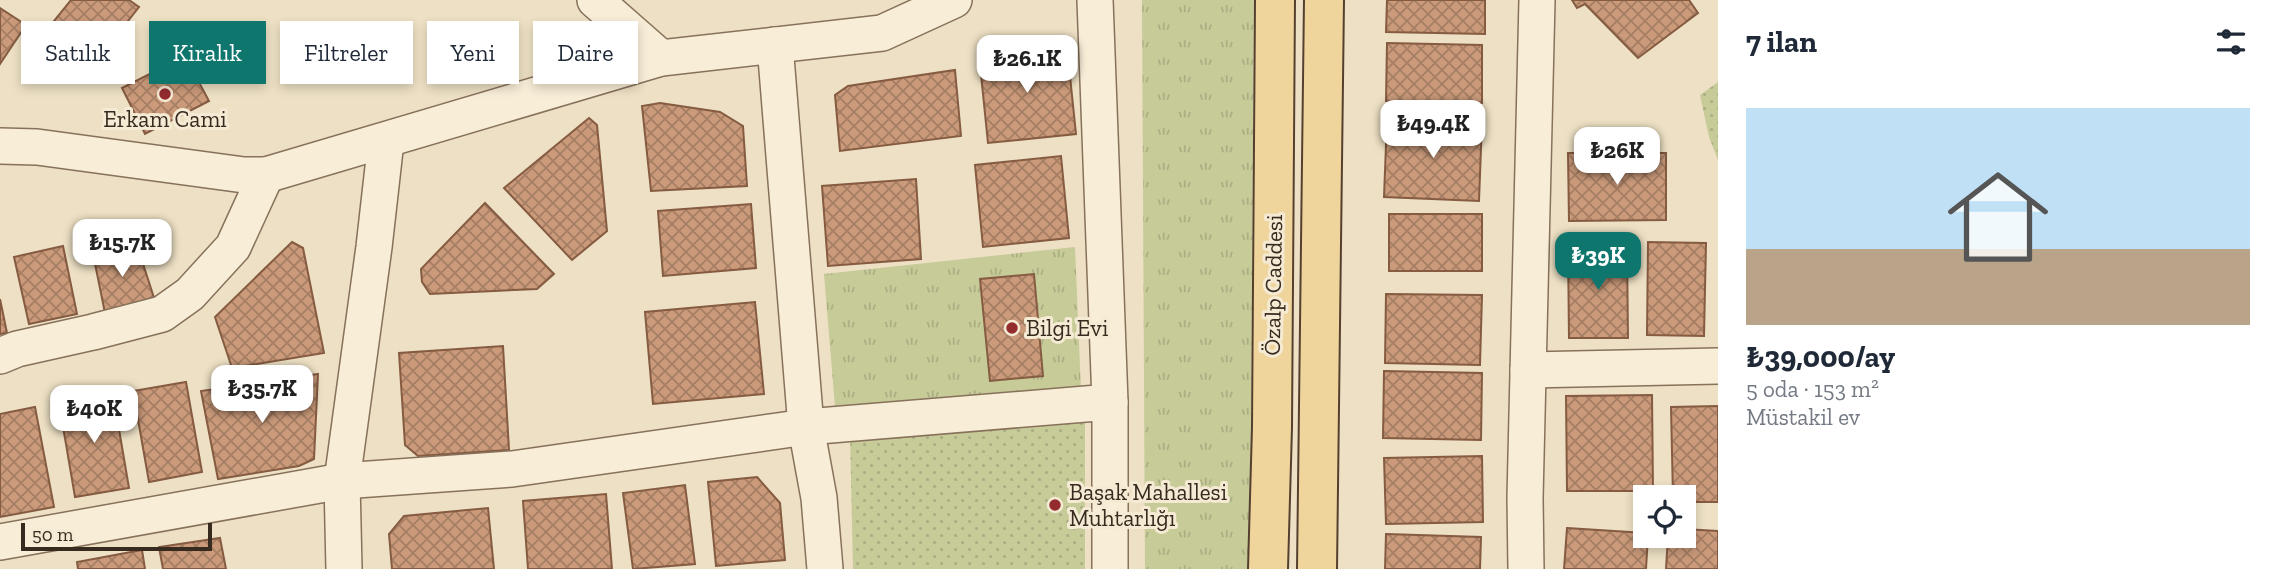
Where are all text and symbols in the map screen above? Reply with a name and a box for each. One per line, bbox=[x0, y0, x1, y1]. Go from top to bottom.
chip: Satılık bbox=[21, 21, 135, 84]
chip: Kiralık bbox=[149, 21, 266, 84]
chip: Filtreler bbox=[280, 21, 413, 84]
chip: Yeni bbox=[427, 21, 519, 84]
chip: Daire bbox=[533, 21, 638, 84]
icon: filters bbox=[2212, 23, 2250, 61]
text: 7 ilan bbox=[1746, 24, 1817, 60]
pin: ₺26.1K bbox=[970, 36, 1084, 95]
text: ₺26.1K bbox=[993, 44, 1061, 72]
marker: Erkam Cami bbox=[157, 86, 173, 102]
pin: ₺49.4K bbox=[1376, 100, 1490, 160]
place label: Erkam Cami bbox=[103, 105, 227, 133]
text: ₺49.4K bbox=[1396, 109, 1470, 137]
pin: ₺26K bbox=[1576, 128, 1658, 187]
text: ₺26K bbox=[1590, 136, 1644, 164]
icon: home bbox=[1935, 154, 2061, 280]
street label: Özalp Caddesi bbox=[1258, 214, 1288, 356]
pin: ₺15.7K bbox=[65, 219, 179, 279]
text: ₺15.7K bbox=[89, 228, 155, 256]
pin: ₺39K bbox=[1557, 232, 1639, 292]
text: ₺39K bbox=[1571, 241, 1625, 269]
place label: Bilgi Evi bbox=[1026, 314, 1108, 342]
marker: Bilgi Evi bbox=[1004, 320, 1020, 336]
text: ₺39,000/ay bbox=[1746, 339, 1895, 375]
pin: ₺35.7K bbox=[205, 366, 319, 425]
text: ₺35.7K bbox=[227, 374, 297, 402]
text: 5 oda · 153 m² bbox=[1746, 375, 1879, 403]
pin: ₺40K bbox=[53, 386, 135, 445]
text: ₺40K bbox=[66, 394, 122, 422]
text: Müstakil ev bbox=[1746, 403, 1860, 431]
place label: Başak Mahallesi Muhtarlığı bbox=[1069, 478, 1227, 532]
map controls bbox=[1633, 485, 1696, 548]
button: locate bbox=[1633, 485, 1696, 548]
marker: Başak Mahallesi Muhtarlığı bbox=[1047, 497, 1063, 513]
scale bar bbox=[21, 520, 212, 552]
text: 50 m bbox=[32, 523, 73, 546]

